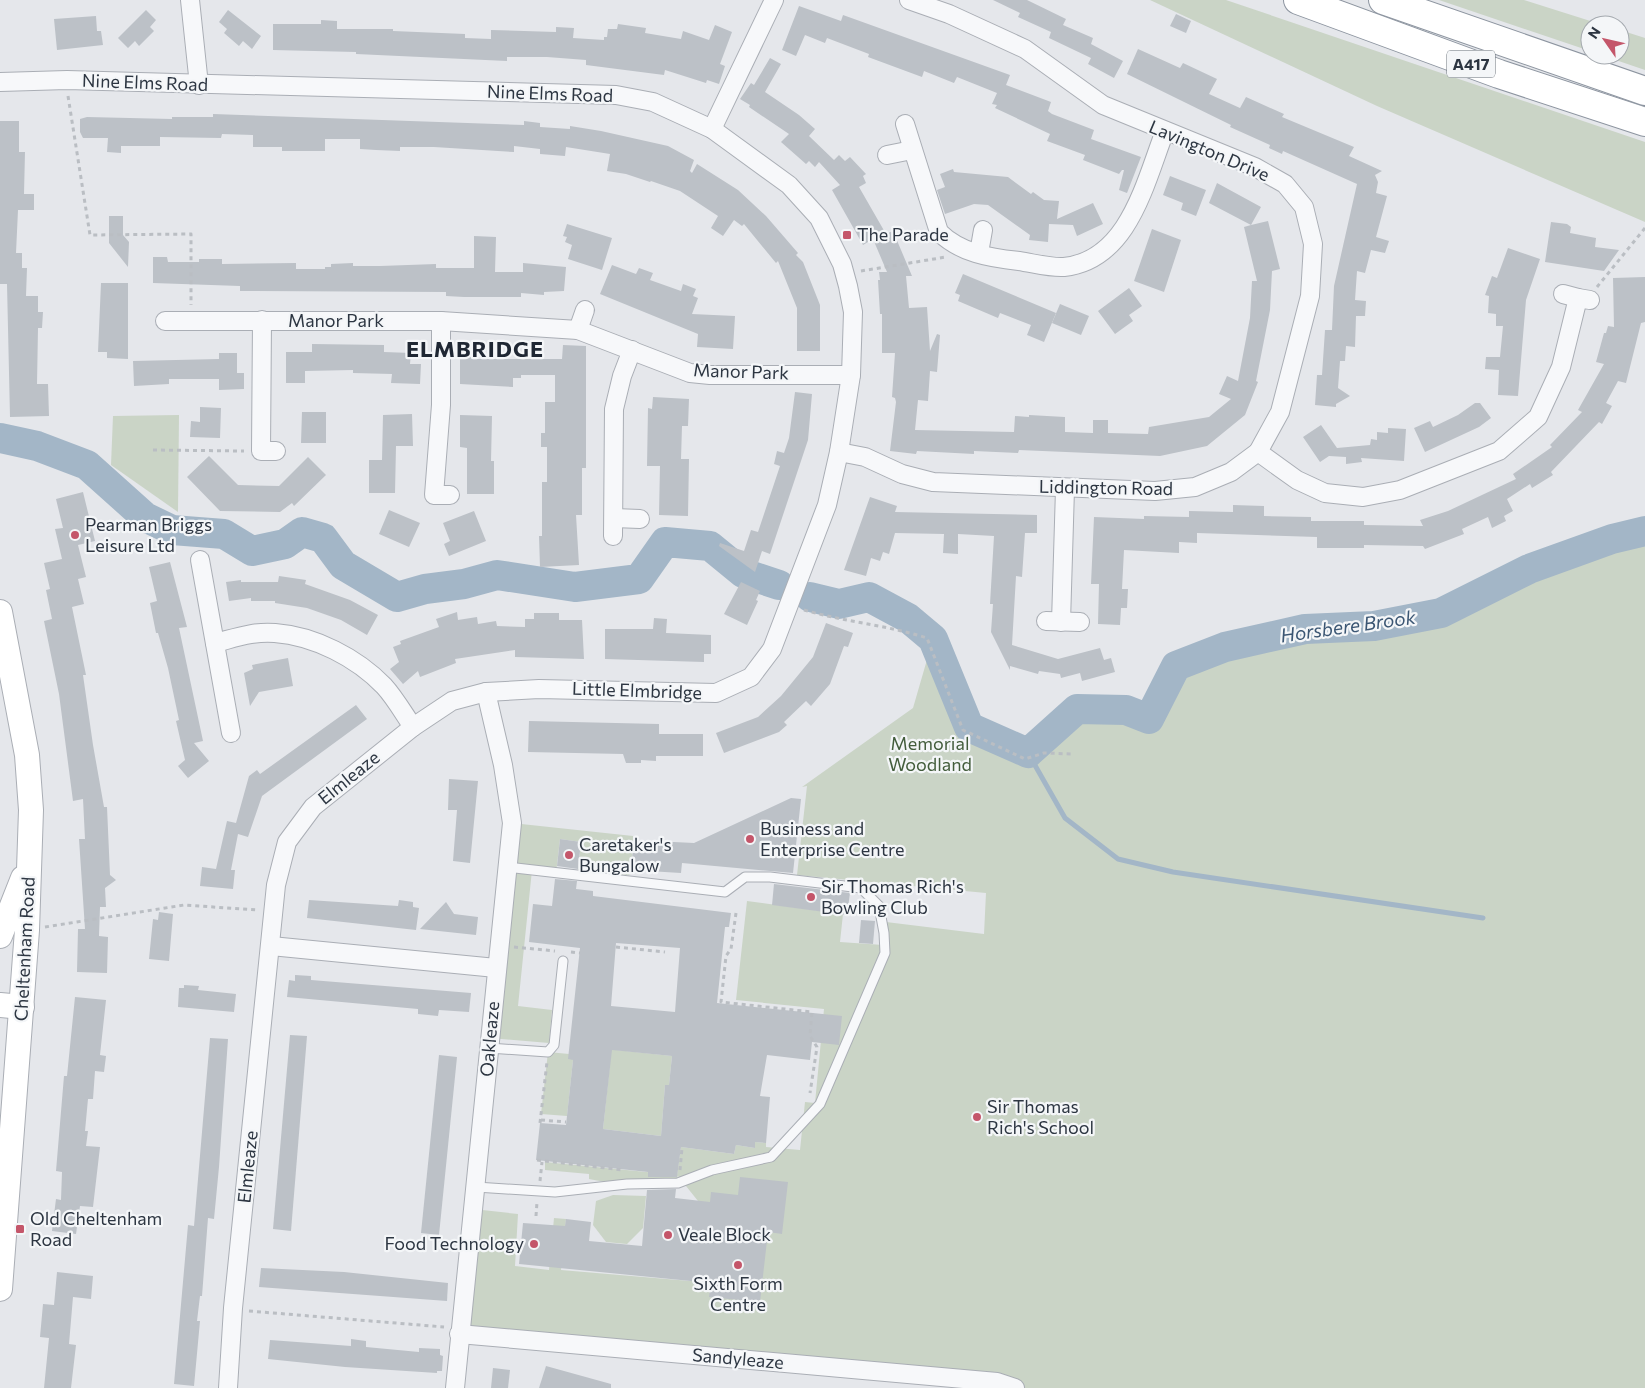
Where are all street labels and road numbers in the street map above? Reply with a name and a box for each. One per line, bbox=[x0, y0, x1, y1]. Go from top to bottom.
road number: A417 bbox=[1447, 51, 1495, 78]
street label: Nine Elms Road bbox=[82, 69, 208, 95]
street label: Nine Elms Road bbox=[487, 80, 613, 106]
street label: Lavington Drive bbox=[1146, 115, 1273, 185]
street label: Manor Park bbox=[288, 309, 384, 331]
street label: Manor Park bbox=[693, 358, 790, 384]
street label: Liddington Road bbox=[1039, 475, 1173, 499]
street label: Little Elmbridge bbox=[572, 677, 702, 703]
street label: Elmleaze bbox=[313, 746, 384, 809]
street label: Cheltenham Road bbox=[9, 876, 39, 1022]
street label: Oakleaze bbox=[475, 1000, 503, 1078]
street label: Elmleaze bbox=[232, 1130, 262, 1204]
street label: Sandyleaze bbox=[691, 1343, 785, 1373]

